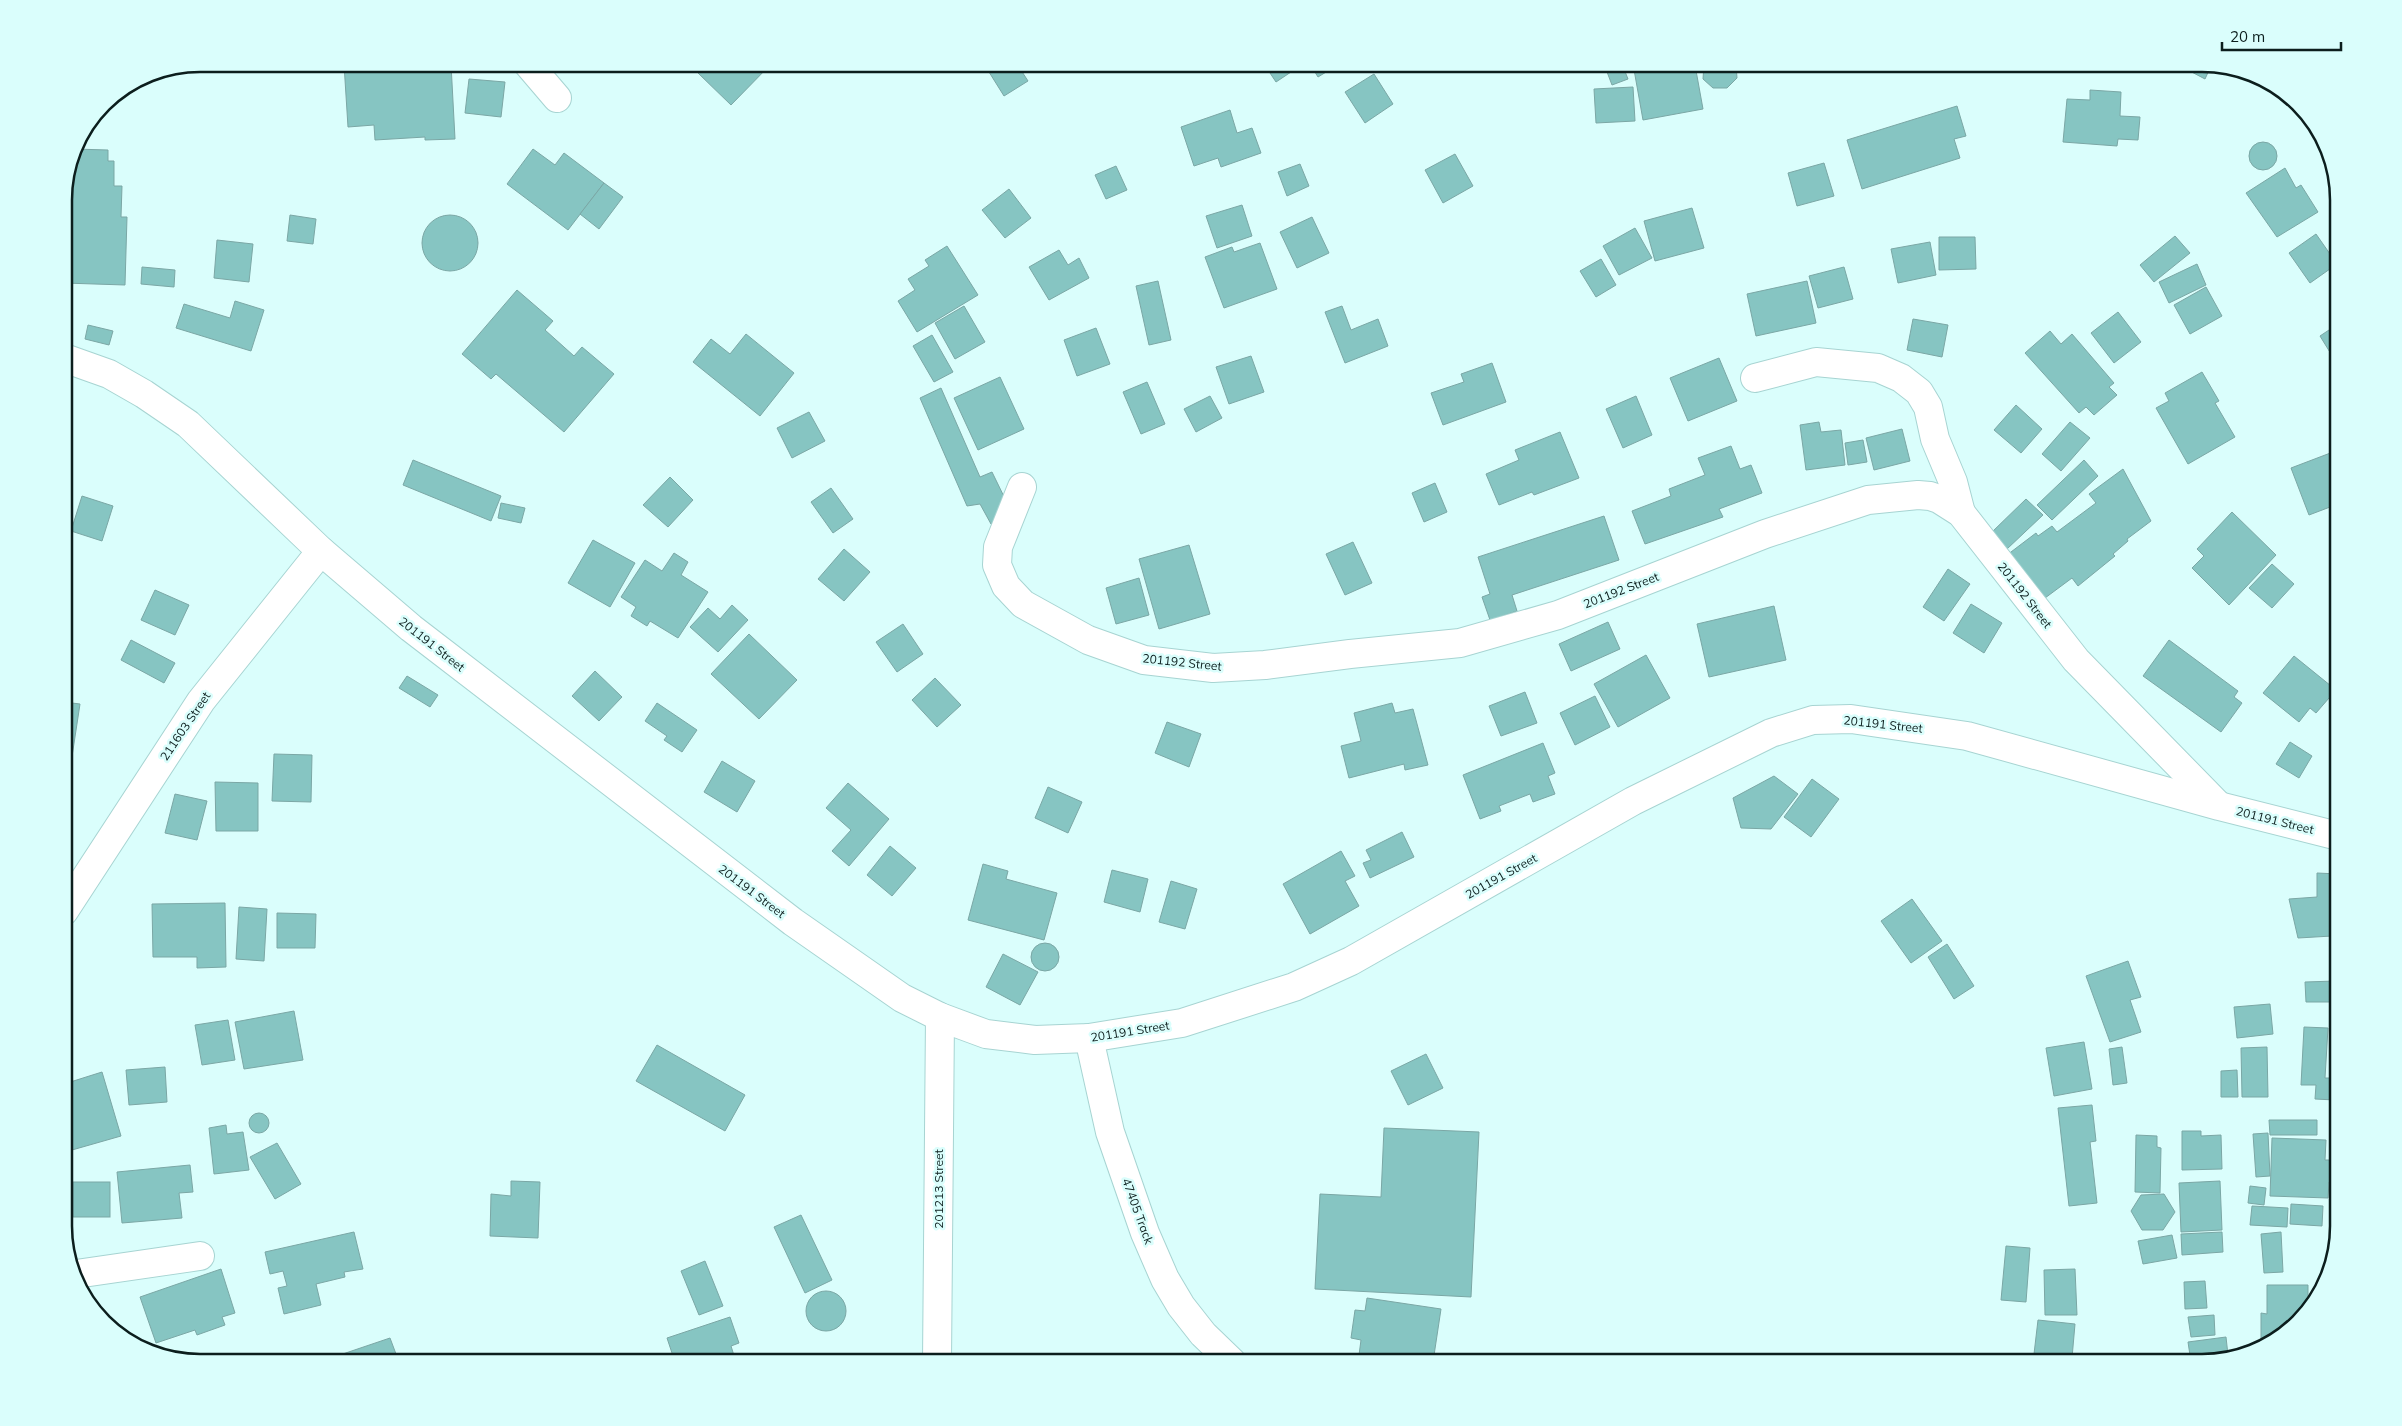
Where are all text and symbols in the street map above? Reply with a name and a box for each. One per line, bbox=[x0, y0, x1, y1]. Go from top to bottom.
scale bar bbox=[2222, 20, 2341, 52]
text: 20 m bbox=[2230, 27, 2265, 46]
street label: 201192 Street bbox=[1995, 559, 2055, 631]
street label: 201192 Street bbox=[1581, 569, 1661, 611]
street label: 201191 Street bbox=[396, 614, 468, 674]
street label: 201192 Street bbox=[1142, 650, 1222, 674]
street label: 211603 Street bbox=[157, 689, 213, 763]
street label: 201191 Street bbox=[1843, 712, 1923, 736]
street label: 201191 Street bbox=[2235, 803, 2315, 837]
street label: 201191 Street bbox=[1463, 850, 1539, 902]
street label: 201191 Street bbox=[716, 861, 788, 921]
street label: 201191 Street bbox=[1090, 1017, 1170, 1045]
street label: 201213 Street bbox=[931, 1149, 946, 1229]
street label: 47405 Track bbox=[1119, 1176, 1157, 1247]

